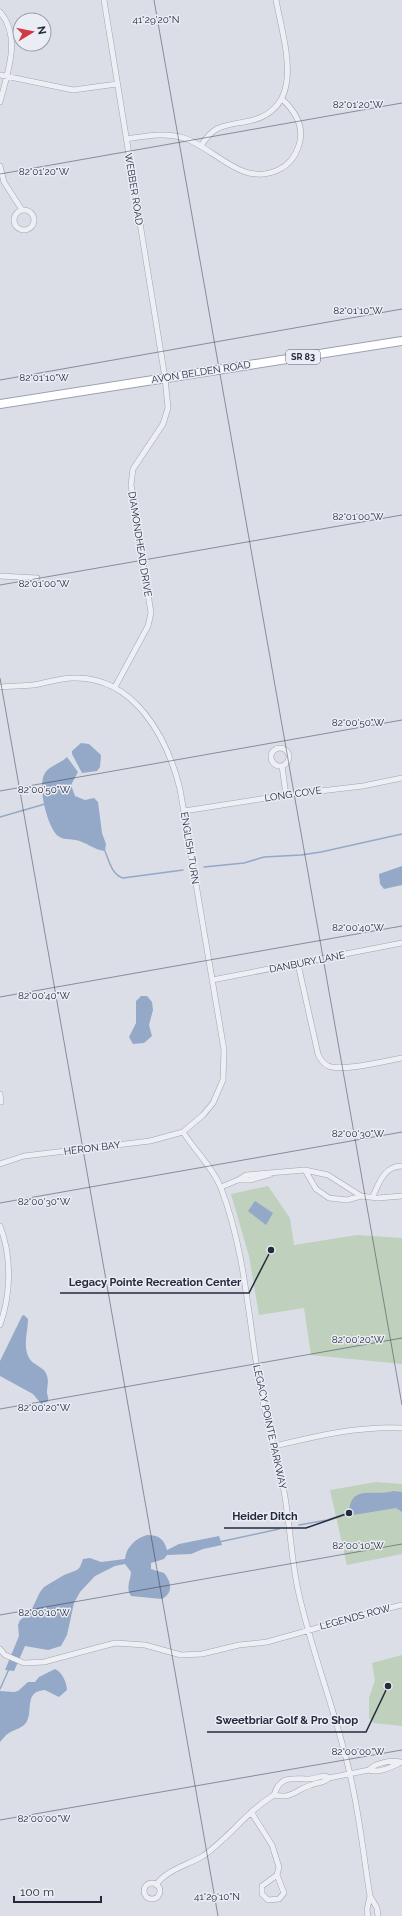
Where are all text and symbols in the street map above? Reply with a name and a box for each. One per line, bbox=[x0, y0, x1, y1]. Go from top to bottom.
north arrow bbox=[12, 12, 52, 52]
text: 41°29'20"N bbox=[133, 14, 179, 25]
text: N bbox=[34, 25, 48, 36]
text: 82°01'20"W bbox=[333, 99, 384, 110]
street label: WEBBER ROAD bbox=[123, 152, 145, 226]
text: 82°01'20"W bbox=[19, 166, 70, 177]
text: 82°01'10"W bbox=[333, 305, 383, 316]
road number: SR 83 bbox=[286, 350, 320, 364]
street label: AVON BELDEN ROAD bbox=[151, 359, 251, 385]
text: 82°01'10"W bbox=[19, 372, 69, 383]
street label: DIAMONDHEAD DRIVE bbox=[126, 491, 154, 597]
text: 82°01'00"W bbox=[332, 511, 384, 522]
text: 82°01'00"W bbox=[18, 578, 70, 589]
text: 82°00'50"W bbox=[332, 717, 385, 728]
text: 82°00'50"W bbox=[18, 784, 71, 795]
street label: LONG COVE bbox=[264, 785, 322, 803]
street label: ENGLISH TURN bbox=[179, 811, 201, 885]
text: 82°00'40"W bbox=[332, 922, 384, 933]
street label: DANBURY LANE bbox=[268, 949, 346, 975]
text: 82°00'40"W bbox=[18, 990, 70, 1001]
text: 82°00'30"W bbox=[332, 1128, 385, 1139]
street label: HERON BAY bbox=[63, 1139, 121, 1157]
text: 82°00'30"W bbox=[18, 1196, 71, 1207]
callout: Legacy Pointe Recreation Center bbox=[60, 1270, 249, 1293]
text: Legacy Pointe Recreation Center bbox=[69, 1276, 242, 1289]
text: 82°00'20"W bbox=[332, 1334, 385, 1345]
street label: LEGACY POINTE PARKWAY bbox=[251, 1364, 289, 1491]
text: 82°00'20"W bbox=[18, 1402, 71, 1413]
callout: Heider Ditch bbox=[224, 1505, 306, 1528]
text: Heider Ditch bbox=[232, 1510, 298, 1523]
text: 82°00'10"W bbox=[332, 1540, 384, 1551]
street label: LEGENDS ROW bbox=[318, 1602, 392, 1632]
text: 82°00'10"W bbox=[18, 1607, 70, 1618]
callout: Sweetbriar Golf & Pro Shop bbox=[207, 1709, 366, 1732]
text: Sweetbriar Golf & Pro Shop bbox=[216, 1714, 358, 1727]
text: 82°00'00"W bbox=[331, 1746, 385, 1757]
text: 82°00'00"W bbox=[17, 1813, 71, 1824]
scale bar bbox=[14, 1878, 101, 1904]
text: 100 m bbox=[20, 1885, 54, 1899]
text: 41°29'10"N bbox=[194, 1891, 240, 1902]

